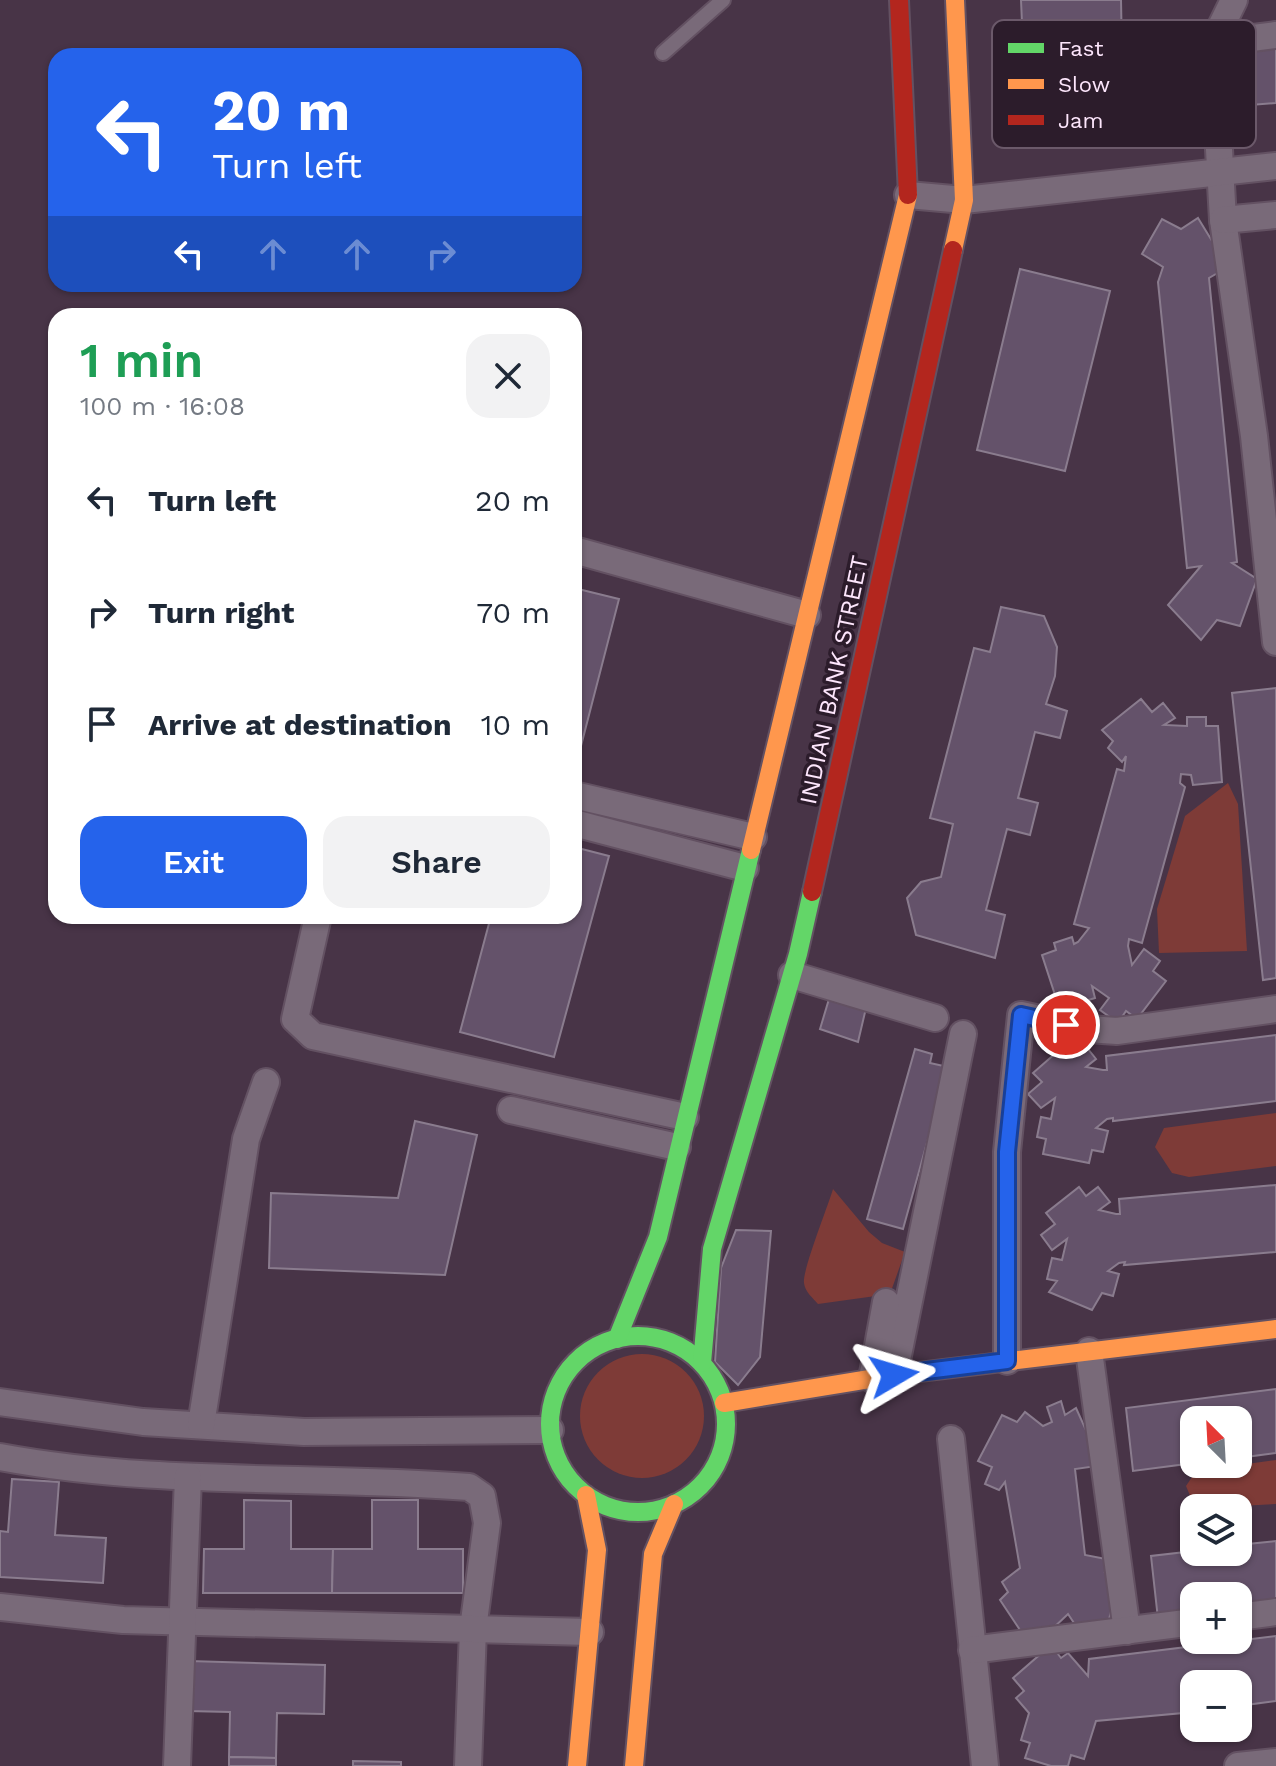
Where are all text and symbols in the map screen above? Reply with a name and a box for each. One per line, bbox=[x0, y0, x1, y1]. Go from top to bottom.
legend bbox=[992, 20, 1256, 148]
text: Fast bbox=[1058, 36, 1104, 61]
text: Slow bbox=[1058, 72, 1110, 97]
text: 20 m bbox=[212, 78, 350, 144]
icon: left bbox=[80, 80, 184, 184]
text: Jam bbox=[1058, 108, 1103, 133]
text: Turn left bbox=[212, 145, 362, 187]
icon: left bbox=[167, 232, 211, 276]
icon: ahead bbox=[251, 232, 295, 276]
icon: ahead bbox=[335, 232, 379, 276]
icon: right bbox=[419, 232, 463, 276]
text: 1 min bbox=[80, 332, 203, 389]
button: close bbox=[466, 334, 550, 418]
text: 100 m · 16:08 bbox=[80, 391, 245, 421]
icon: left bbox=[80, 478, 124, 522]
text: Turn left bbox=[148, 483, 276, 518]
text: 20 m bbox=[475, 483, 550, 518]
street label: INDIAN BANK STREET bbox=[794, 553, 874, 807]
icon: right bbox=[80, 590, 124, 634]
text: Turn right bbox=[148, 595, 294, 630]
text: 70 m bbox=[476, 595, 550, 630]
icon: arrive bbox=[80, 702, 124, 746]
text: Arrive at destination bbox=[148, 707, 452, 742]
text: 10 m bbox=[481, 707, 550, 742]
button: Exit bbox=[80, 816, 307, 908]
button: Share bbox=[323, 816, 550, 908]
pin bbox=[1032, 991, 1100, 1059]
icon: arrive bbox=[1044, 1003, 1088, 1047]
position arrow bbox=[852, 1333, 936, 1417]
north arrow bbox=[1180, 1406, 1252, 1478]
map controls bbox=[1180, 1406, 1252, 1742]
button: layers bbox=[1180, 1494, 1252, 1566]
button: + bbox=[1180, 1582, 1252, 1654]
button: − bbox=[1180, 1670, 1252, 1742]

